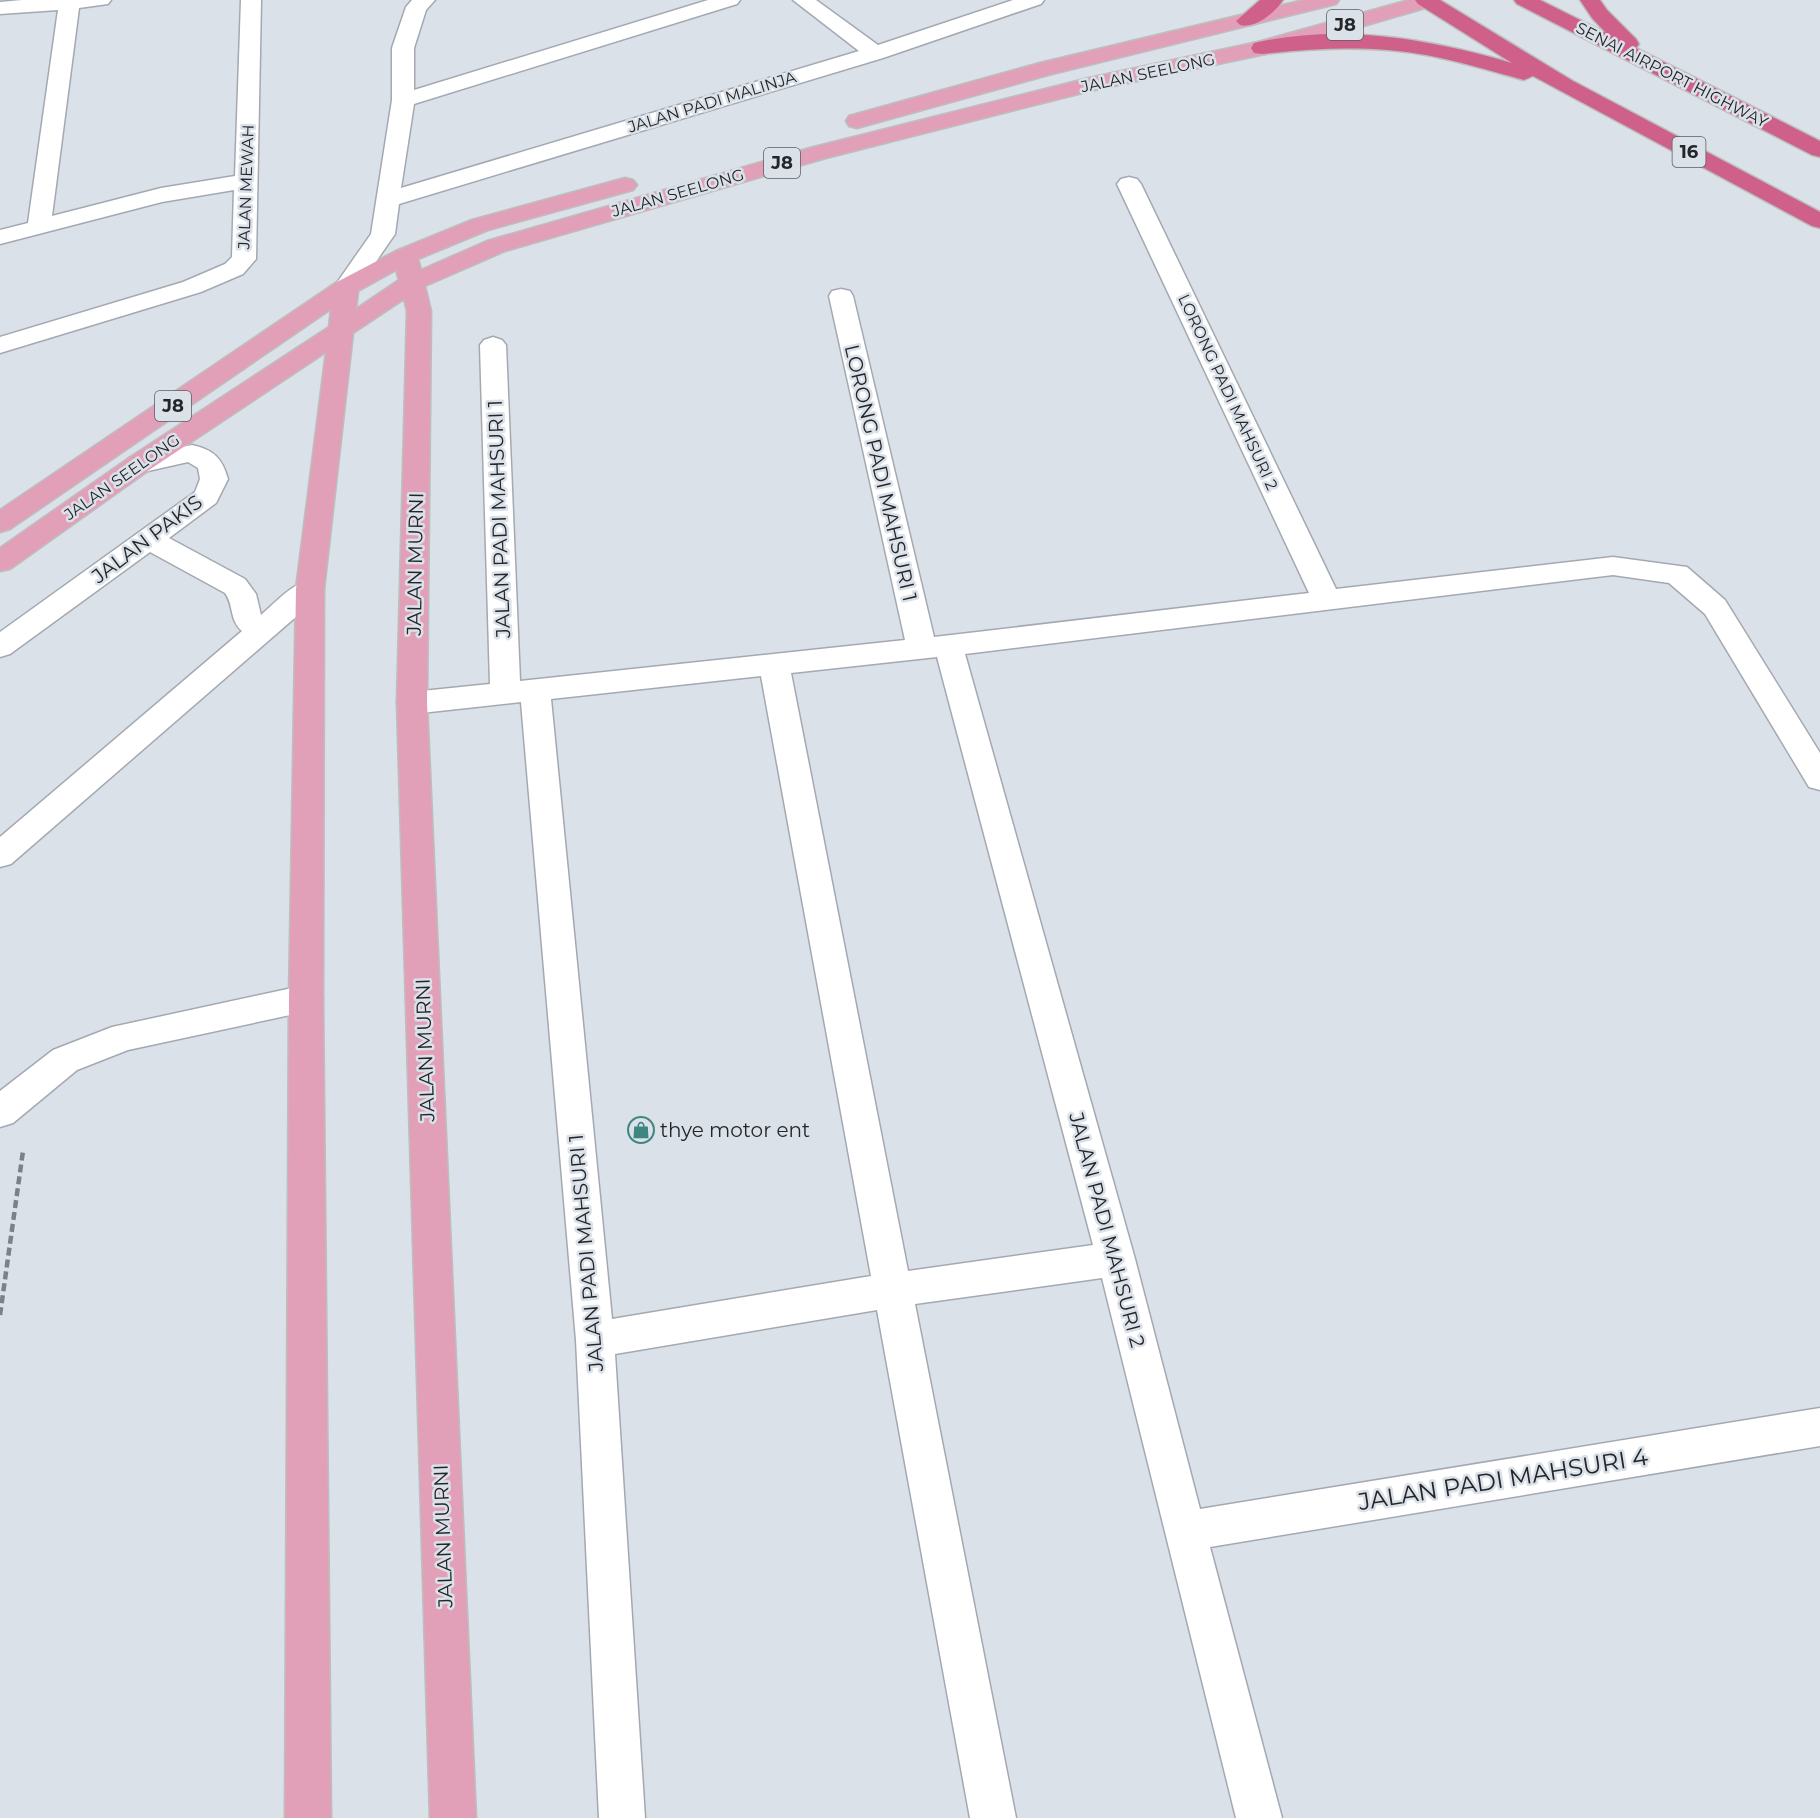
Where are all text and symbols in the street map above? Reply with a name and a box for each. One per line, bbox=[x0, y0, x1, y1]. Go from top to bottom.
road number: J8 bbox=[1327, 10, 1363, 40]
street label: SENAI AIRPORT HIGHWAY bbox=[1573, 18, 1772, 132]
street label: JALAN SEELONG bbox=[1078, 50, 1217, 97]
street label: JALAN PADI MALINJA bbox=[625, 67, 799, 137]
street label: JALAN MEWAH bbox=[234, 124, 258, 251]
road number: 16 bbox=[1672, 137, 1706, 167]
road number: J8 bbox=[764, 148, 800, 178]
street label: JALAN SEELONG bbox=[609, 165, 746, 221]
street label: LORONG PADI MAHSURI 2 bbox=[1174, 291, 1282, 493]
street label: LORONG PADI MAHSURI 1 bbox=[840, 342, 922, 604]
road number: J8 bbox=[155, 391, 191, 421]
street label: JALAN PADI MAHSURI 1 bbox=[483, 400, 515, 639]
street label: JALAN SEELONG bbox=[60, 430, 183, 525]
street label: JALAN PAKIS bbox=[86, 490, 207, 589]
street label: JALAN MURNI bbox=[402, 492, 428, 637]
street label: JALAN MURNI bbox=[411, 978, 440, 1123]
street label: JALAN PADI MAHSURI 2 bbox=[1064, 1109, 1150, 1350]
shop icon: thye motor ent bbox=[626, 1115, 656, 1145]
place label: thye motor ent bbox=[660, 1118, 810, 1142]
street label: JALAN PADI MAHSURI 1 bbox=[564, 1133, 608, 1374]
street label: JALAN PADI MAHSURI 4 bbox=[1355, 1442, 1650, 1516]
street label: JALAN MURNI bbox=[429, 1464, 458, 1609]

